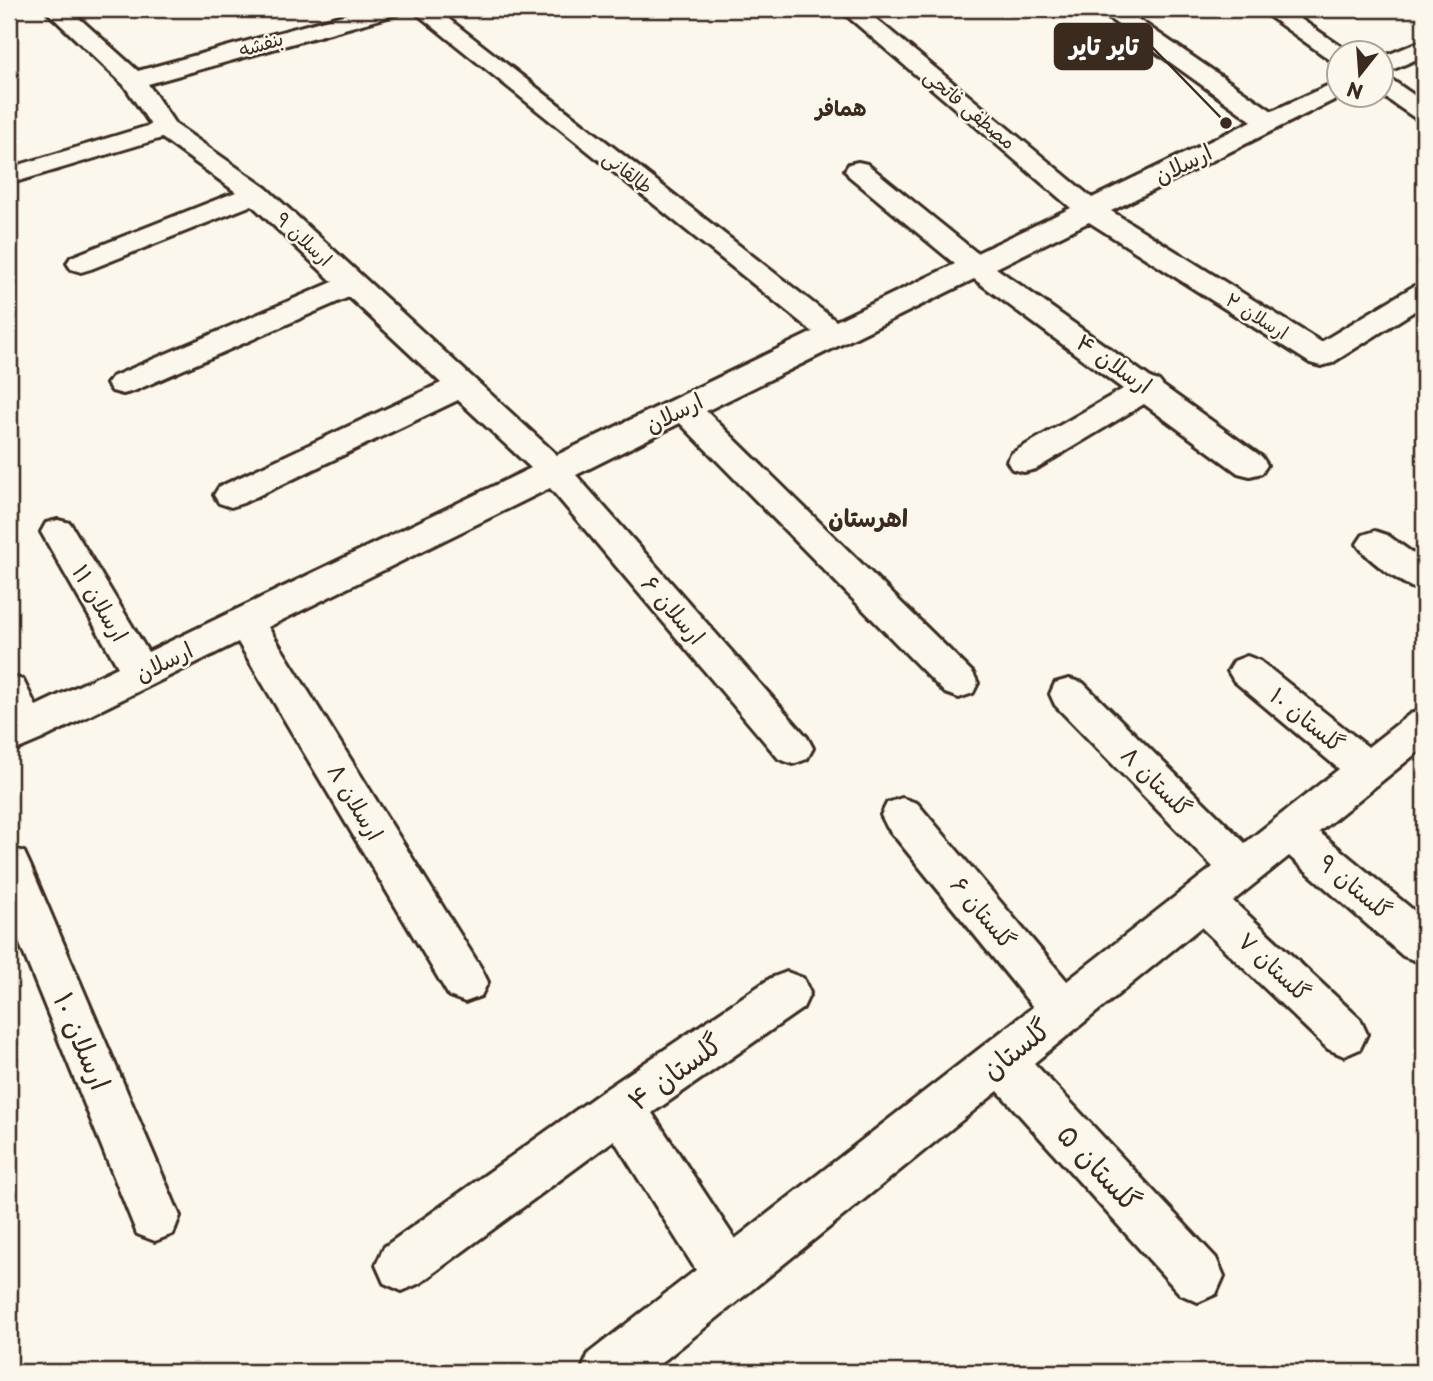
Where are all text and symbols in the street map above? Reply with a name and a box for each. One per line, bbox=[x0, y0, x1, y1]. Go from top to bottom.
street label: بنفشه bbox=[235, 23, 286, 63]
callout: تایر تایر bbox=[1055, 24, 1152, 69]
text: تایر تایر bbox=[1067, 27, 1140, 63]
north arrow bbox=[1324, 38, 1394, 108]
street label: مصطفی فاتحی bbox=[919, 62, 1023, 155]
text: N bbox=[1343, 76, 1366, 107]
district label: همافر bbox=[814, 91, 867, 123]
street label: ارسلان bbox=[1147, 134, 1217, 192]
street label: طالقانی bbox=[598, 143, 659, 200]
street label: ارسلان ۹ bbox=[270, 205, 339, 272]
street label: ارسلان ۲ bbox=[1221, 285, 1294, 345]
street label: ارسلان ۴ bbox=[1070, 324, 1160, 402]
street label: ارسلان bbox=[638, 383, 708, 441]
district label: اهرستان bbox=[828, 499, 908, 535]
street label: ارسلان ۱۱ bbox=[64, 557, 138, 648]
street label: ارسلان ۶ bbox=[634, 566, 714, 652]
street label: ارسلان bbox=[128, 632, 198, 690]
street label: گلستان ۱۰ bbox=[1263, 678, 1353, 760]
street label: گلستان ۸ bbox=[1114, 737, 1201, 824]
street label: ارسلان ۸ bbox=[320, 756, 393, 846]
street label: گلستان ۹ bbox=[1312, 845, 1400, 927]
street label: گلستان ۶ bbox=[943, 868, 1025, 956]
street label: گلستان ۷ bbox=[1231, 923, 1319, 1009]
street label: ارسلان ۱۰ bbox=[44, 985, 123, 1096]
street label: گلستان bbox=[971, 1007, 1059, 1089]
street label: گلستان ۴ bbox=[618, 1022, 731, 1120]
street label: گلستان ۵ bbox=[1048, 1113, 1152, 1221]

